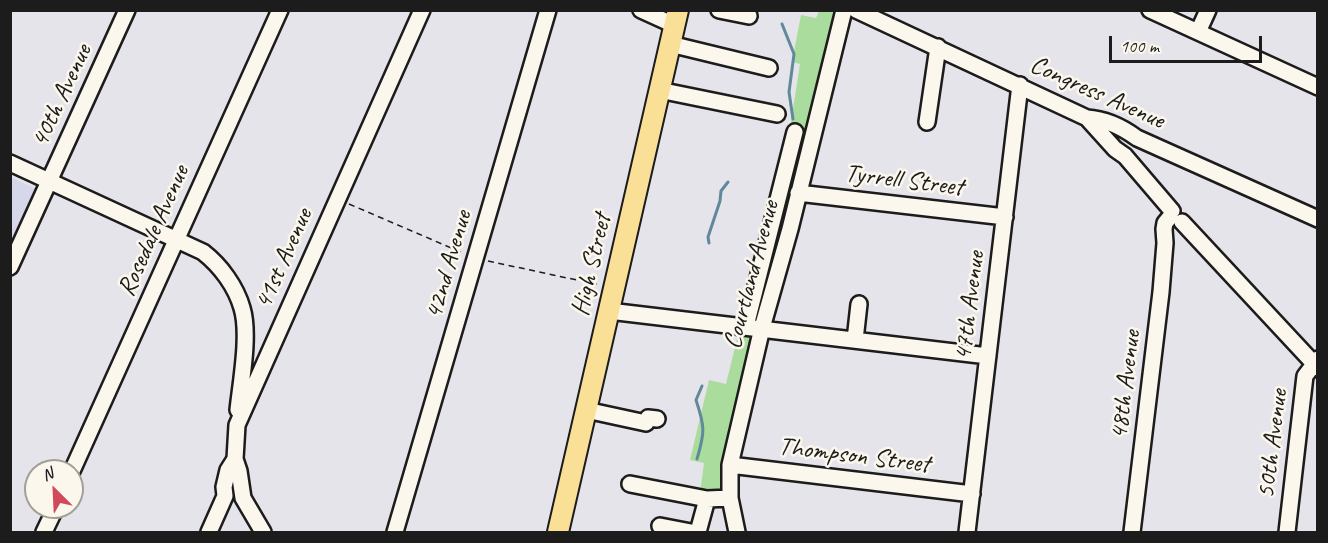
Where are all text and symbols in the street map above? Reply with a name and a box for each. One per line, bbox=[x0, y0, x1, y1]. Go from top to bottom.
scale bar bbox=[1112, 24, 1265, 62]
text: 100 m bbox=[1120, 35, 1159, 57]
street label: 40th Avenue bbox=[25, 40, 99, 152]
street label: Congress Avenue bbox=[1025, 49, 1169, 137]
street label: Tyrrell Street bbox=[843, 158, 965, 204]
street label: Rosedale Avenue bbox=[111, 161, 197, 301]
street label: Courtland Avenue bbox=[717, 198, 787, 352]
street label: 41st Avenue bbox=[248, 204, 320, 314]
street label: 42nd Avenue bbox=[419, 207, 479, 323]
street label: High Street bbox=[565, 211, 619, 319]
street label: 47th Avenue bbox=[948, 250, 992, 362]
street label: 48th Avenue bbox=[1104, 329, 1148, 441]
street label: 50th Avenue bbox=[1251, 388, 1295, 500]
street label: Thompson Street bbox=[777, 431, 931, 481]
north arrow bbox=[24, 459, 84, 519]
text: N bbox=[39, 463, 56, 486]

